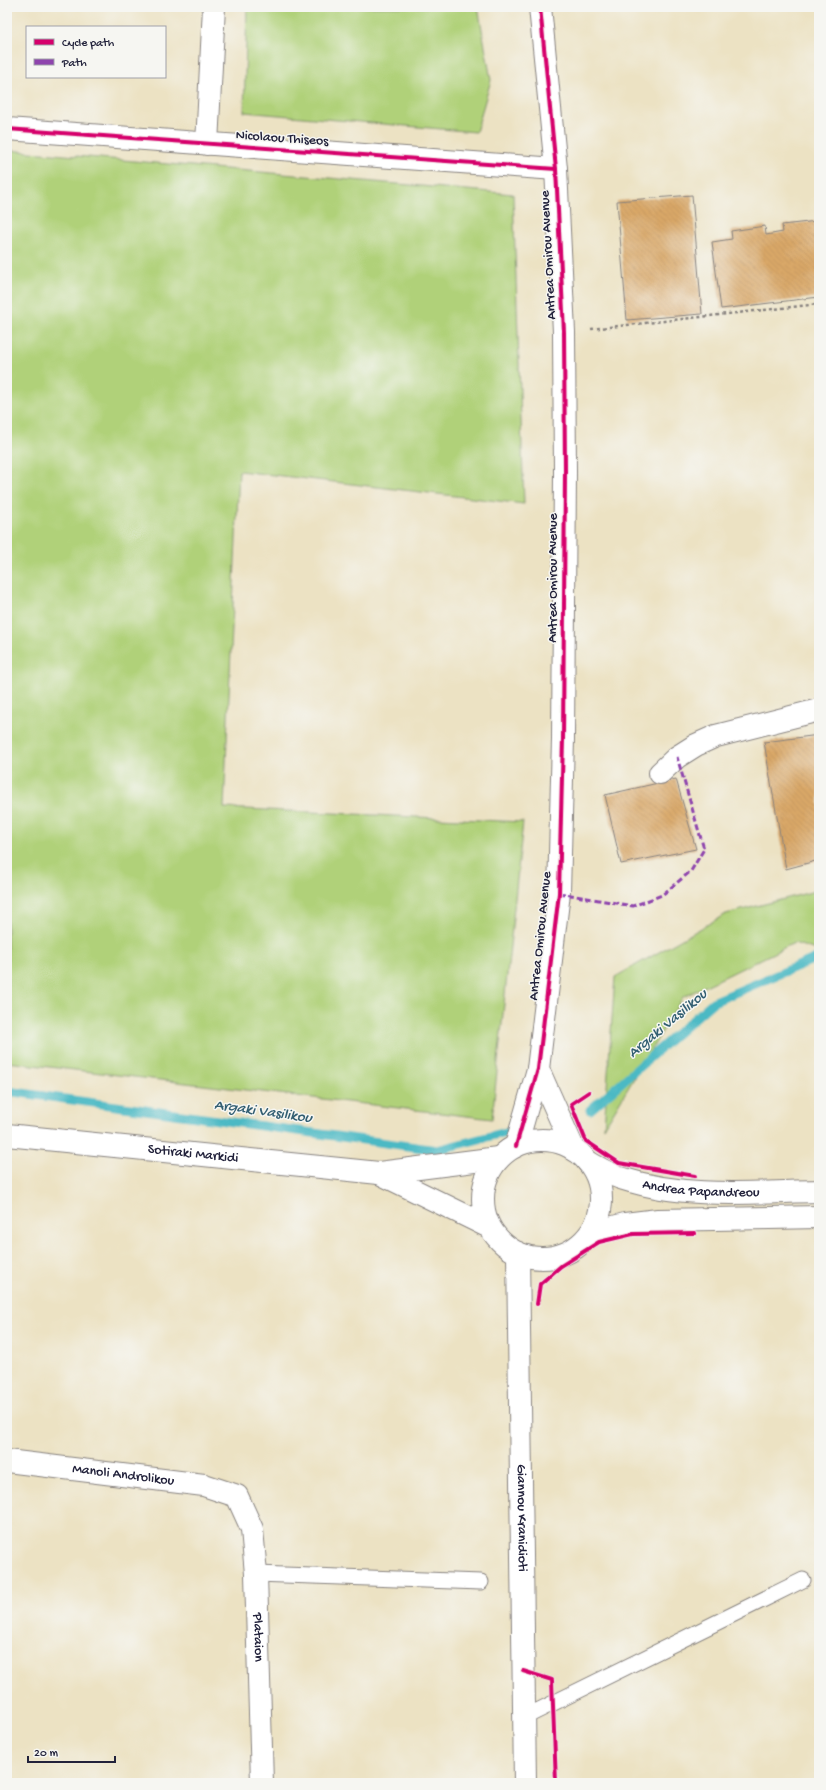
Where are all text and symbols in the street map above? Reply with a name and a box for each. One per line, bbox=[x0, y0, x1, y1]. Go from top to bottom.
legend bbox=[26, 26, 166, 78]
text: Cycle path bbox=[62, 37, 115, 51]
text: Path bbox=[61, 57, 87, 71]
street label: Nicolaou Thiseos bbox=[235, 127, 330, 151]
street label: Antrea Omirou Avenue bbox=[537, 189, 561, 320]
street label: Antrea Omirou Avenue bbox=[545, 512, 562, 643]
street label: Antrea Omirou Avenue bbox=[526, 870, 556, 1001]
water label: Argaki Vasilikou bbox=[625, 984, 713, 1062]
water label: Argaki Vasilikou bbox=[213, 1096, 315, 1128]
street label: Sotiraki Markidi bbox=[147, 1141, 239, 1167]
street label: Andrea Papandreou bbox=[641, 1176, 760, 1202]
street label: Manoli Androlikou bbox=[71, 1461, 175, 1490]
street label: Giannou Kranidioti bbox=[512, 1464, 531, 1572]
street label: Plataion bbox=[249, 1612, 267, 1662]
scale bar bbox=[28, 1738, 115, 1764]
text: 20 m bbox=[34, 1747, 59, 1761]

